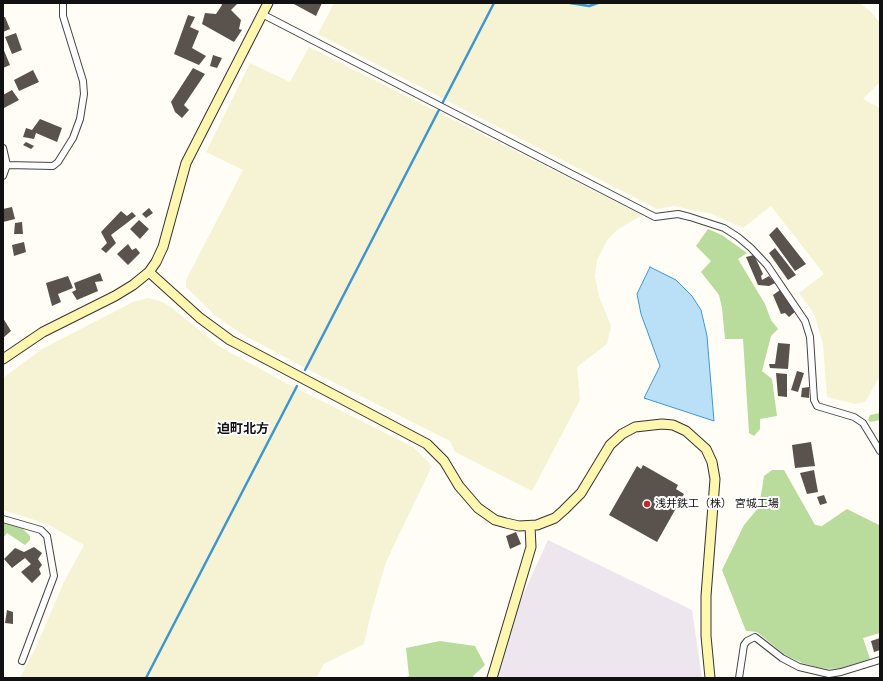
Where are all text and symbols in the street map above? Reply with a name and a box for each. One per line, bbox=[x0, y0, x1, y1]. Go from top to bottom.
district label: 迫町北方 bbox=[217, 422, 269, 438]
place label: 浅井鉄工（株） 宮城工場 bbox=[655, 497, 779, 511]
marker: 浅井鉄工（株） 宮城工場 bbox=[642, 499, 652, 509]

